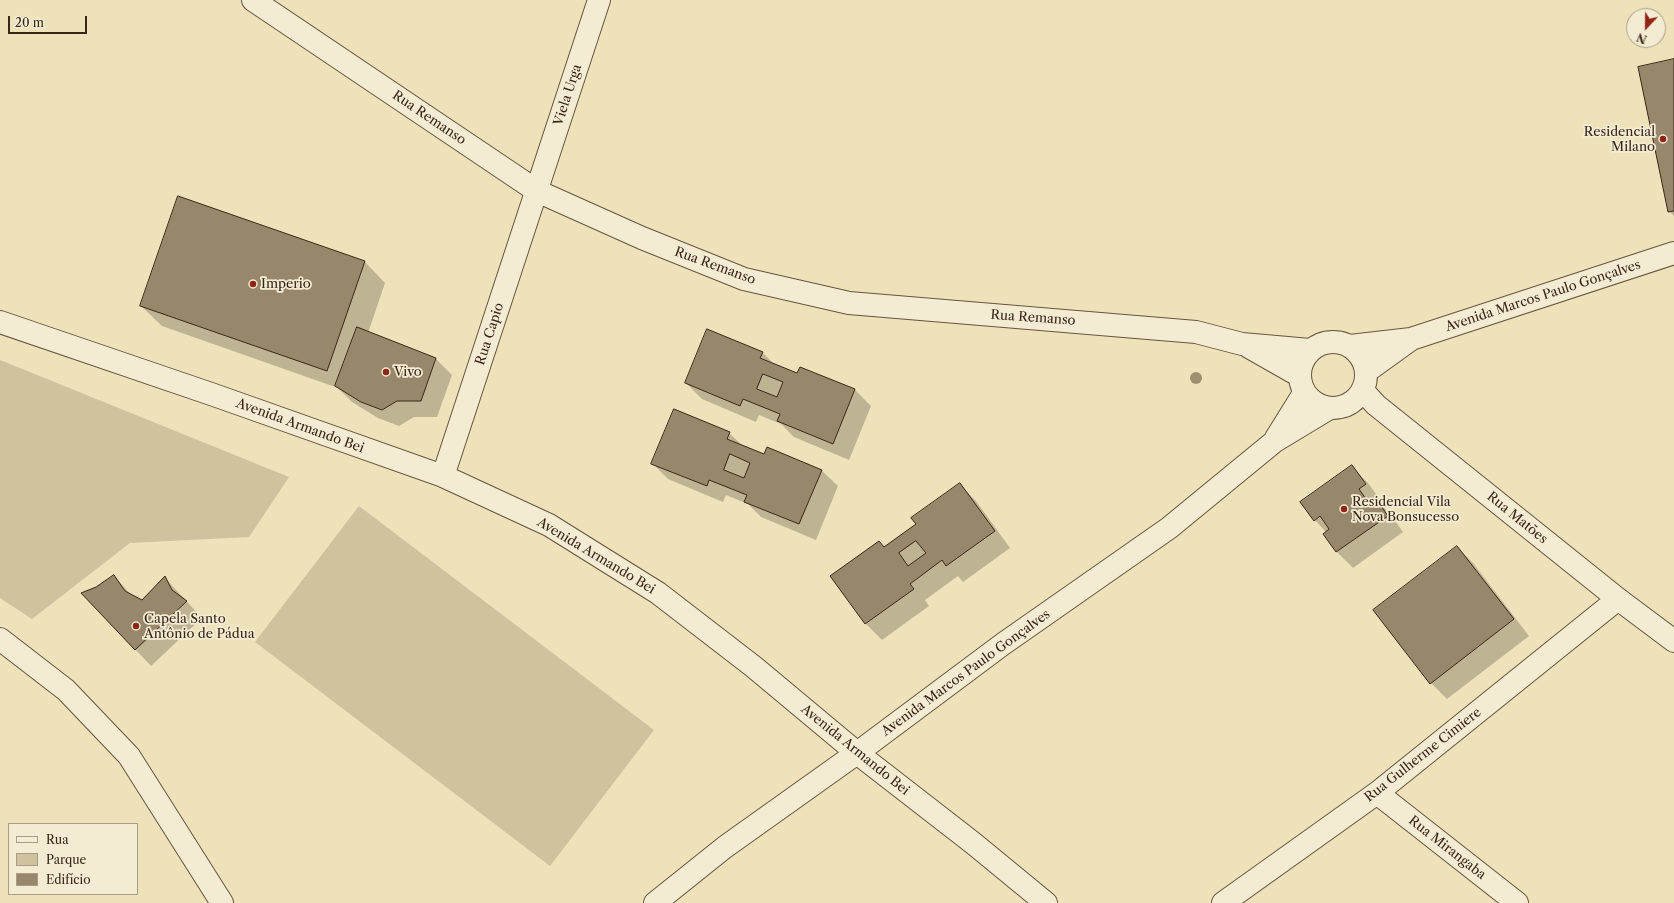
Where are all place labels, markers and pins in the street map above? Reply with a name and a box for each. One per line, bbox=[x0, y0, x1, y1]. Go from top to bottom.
place label: Residencial Milano bbox=[1584, 124, 1655, 155]
marker: Residencial Milano bbox=[1658, 134, 1668, 144]
place label: Imperio bbox=[261, 276, 311, 292]
marker: Imperio bbox=[248, 279, 258, 289]
place label: Vivo bbox=[394, 364, 422, 380]
marker: Vivo bbox=[381, 367, 391, 377]
place label: Residencial Vila Nova Bonsucesso bbox=[1352, 494, 1459, 525]
marker: Residencial Vila Nova Bonsucesso bbox=[1339, 504, 1349, 514]
place label: Capela Santo Antônio de Pádua bbox=[144, 611, 255, 642]
marker: Capela Santo Antônio de Pádua bbox=[131, 621, 141, 631]

